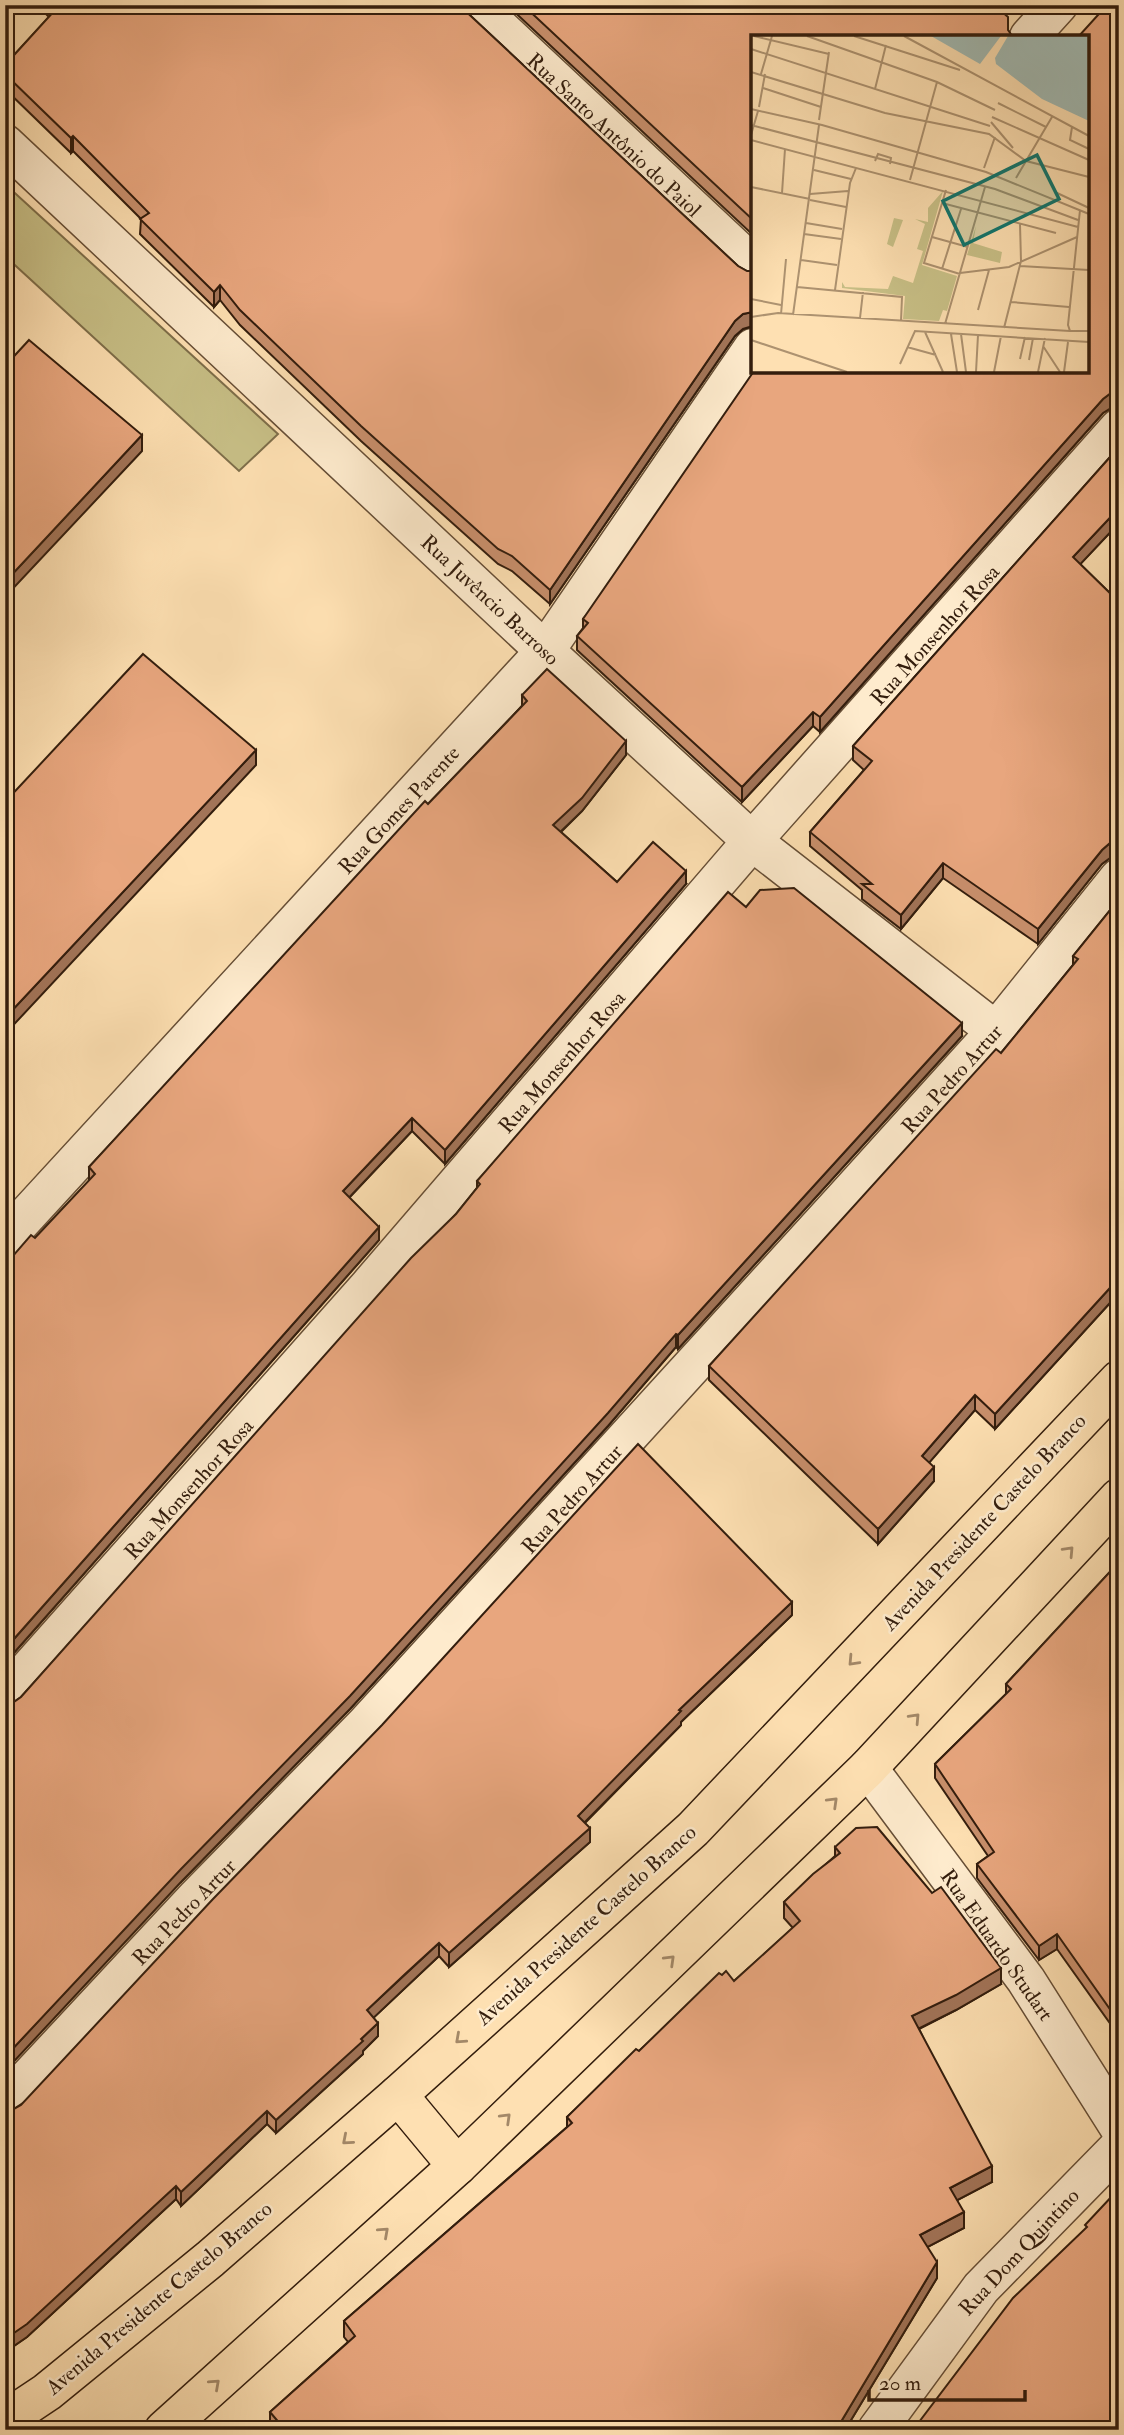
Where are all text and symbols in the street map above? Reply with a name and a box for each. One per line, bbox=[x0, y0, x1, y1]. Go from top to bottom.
inset map bbox=[751, 35, 1089, 373]
street label: Rua Santo Antônio do Paiol bbox=[521, 47, 707, 224]
street label: Rua Juvêncio Barroso bbox=[415, 529, 565, 672]
street label: Rua Monsenhor Rosa bbox=[865, 559, 1006, 711]
street label: Rua Gomes Parente bbox=[333, 740, 466, 880]
street label: Rua Monsenhor Rosa bbox=[493, 985, 632, 1139]
street label: Rua Pedro Artur bbox=[896, 1019, 1009, 1140]
street label: Avenida Presidente Castelo Branco bbox=[876, 1408, 1092, 1637]
street label: Rua Monsenhor Rosa bbox=[119, 1413, 260, 1565]
street label: Rua Pedro Artur bbox=[516, 1439, 629, 1560]
one-way arrow bbox=[1061, 1546, 1074, 1559]
one-way arrow bbox=[848, 1652, 861, 1665]
one-way arrow bbox=[906, 1713, 919, 1726]
one-way arrow bbox=[825, 1797, 838, 1810]
street label: Avenida Presidente Castelo Branco bbox=[470, 1819, 702, 2032]
street label: Rua Pedro Artur bbox=[127, 1853, 242, 1972]
street label: Rua Eduardo Studart bbox=[934, 1864, 1059, 2027]
one-way arrow bbox=[661, 1956, 674, 1969]
one-way arrow bbox=[455, 2031, 468, 2043]
one-way arrow bbox=[498, 2114, 511, 2127]
one-way arrow bbox=[342, 2132, 355, 2144]
street label: Rua Dom Quintino bbox=[953, 2183, 1085, 2322]
street label: Avenida Presidente Castelo Branco bbox=[40, 2196, 278, 2402]
one-way arrow bbox=[376, 2228, 389, 2240]
scale bar bbox=[869, 2358, 1024, 2402]
text: 20 m bbox=[879, 2370, 921, 2397]
one-way arrow bbox=[207, 2380, 220, 2392]

